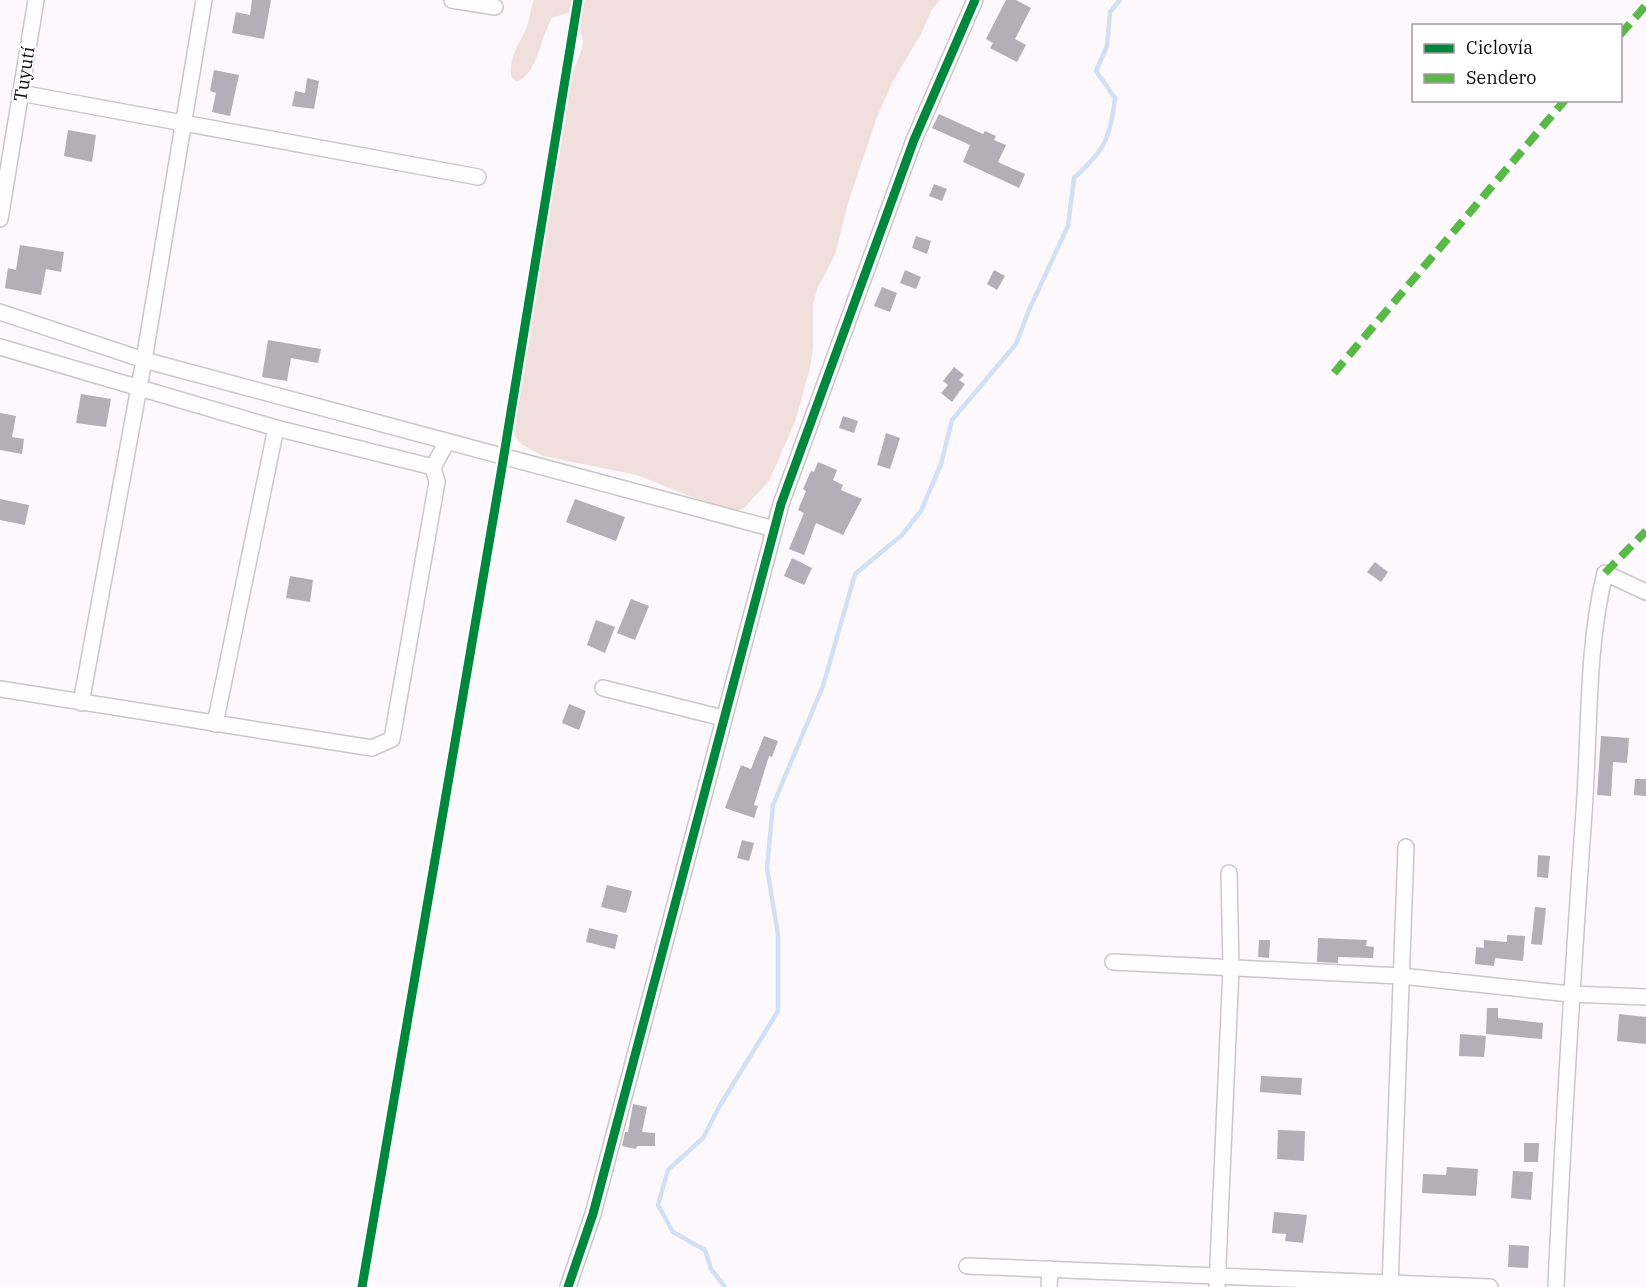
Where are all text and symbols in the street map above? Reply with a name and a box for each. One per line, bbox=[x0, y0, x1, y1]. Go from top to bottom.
legend bbox=[1412, 24, 1622, 102]
text: Ciclovía bbox=[1466, 36, 1533, 59]
street label: Tuyutí bbox=[8, 45, 40, 103]
text: Sendero bbox=[1466, 66, 1536, 89]

